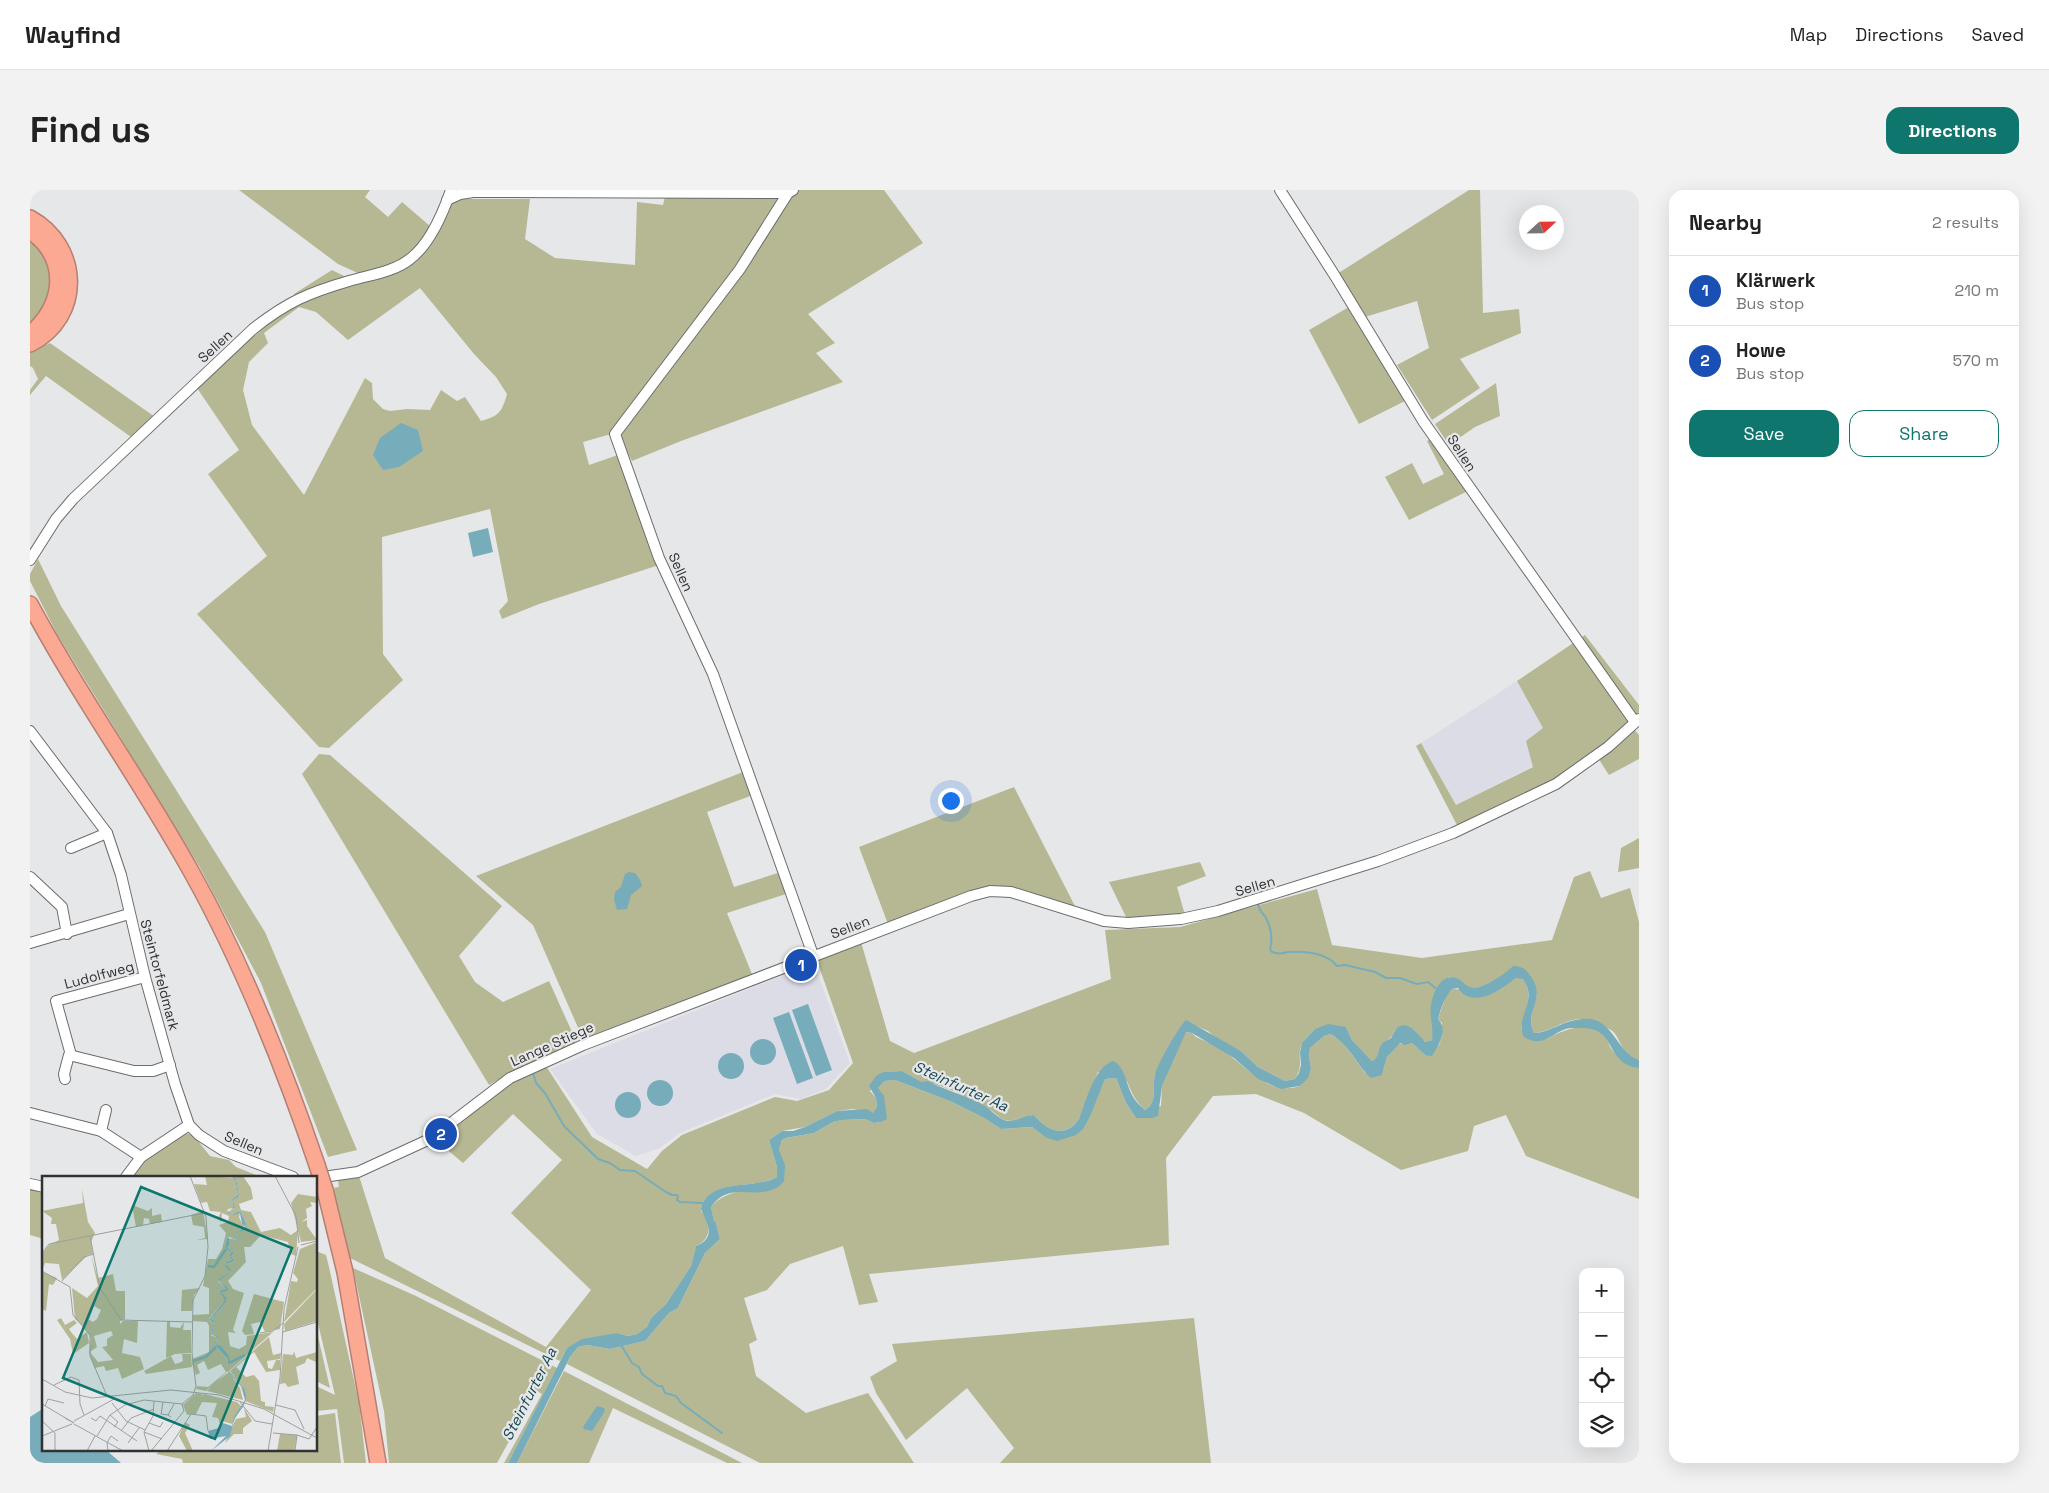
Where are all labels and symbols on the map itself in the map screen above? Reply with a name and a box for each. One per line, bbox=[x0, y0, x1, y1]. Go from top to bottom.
north arrow bbox=[1519, 205, 1564, 250]
street label: Sellen bbox=[194, 326, 236, 366]
street label: Sellen bbox=[1443, 431, 1481, 475]
street label: Sellen bbox=[665, 550, 697, 594]
your location bbox=[938, 788, 964, 814]
street label: Sellen bbox=[1233, 872, 1277, 900]
street label: Sellen bbox=[828, 911, 872, 943]
street label: Steintorfeldmark bbox=[136, 917, 184, 1033]
pin: 1 bbox=[785, 946, 817, 984]
street label: Ludolfweg bbox=[62, 957, 136, 993]
street label: Lange Stiege bbox=[508, 1018, 596, 1070]
water label: Steinfurter Aa bbox=[911, 1057, 1012, 1116]
pin: 2 bbox=[425, 1115, 457, 1153]
street label: Sellen bbox=[222, 1127, 266, 1159]
inset map bbox=[42, 1176, 318, 1450]
water label: Steinfurter Aa bbox=[497, 1344, 561, 1444]

